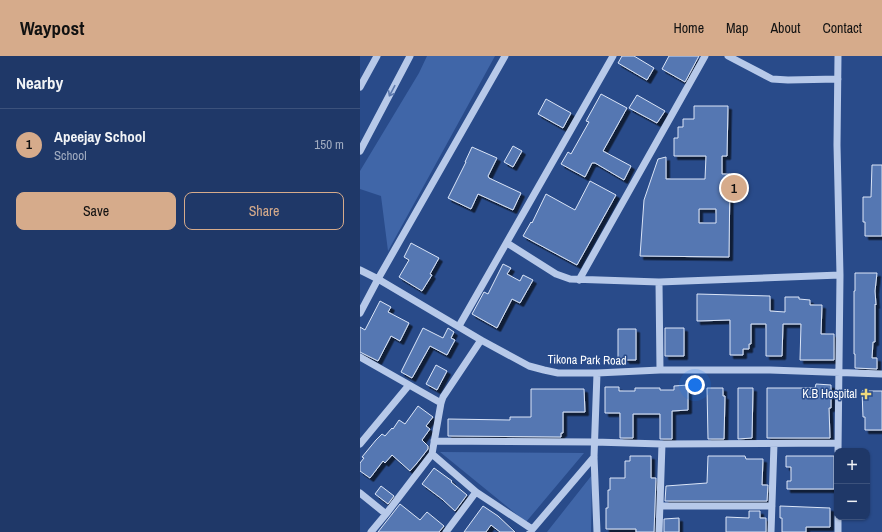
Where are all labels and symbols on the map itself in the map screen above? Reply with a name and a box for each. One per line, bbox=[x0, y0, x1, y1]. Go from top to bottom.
one-way arrow bbox=[388, 85, 395, 97]
pin: 1 bbox=[721, 173, 747, 203]
street label: Tikona Park Road bbox=[547, 351, 627, 369]
your location bbox=[685, 375, 705, 395]
place label: K.B Hospital bbox=[802, 386, 857, 402]
marker: K.B Hospital bbox=[860, 388, 872, 400]

